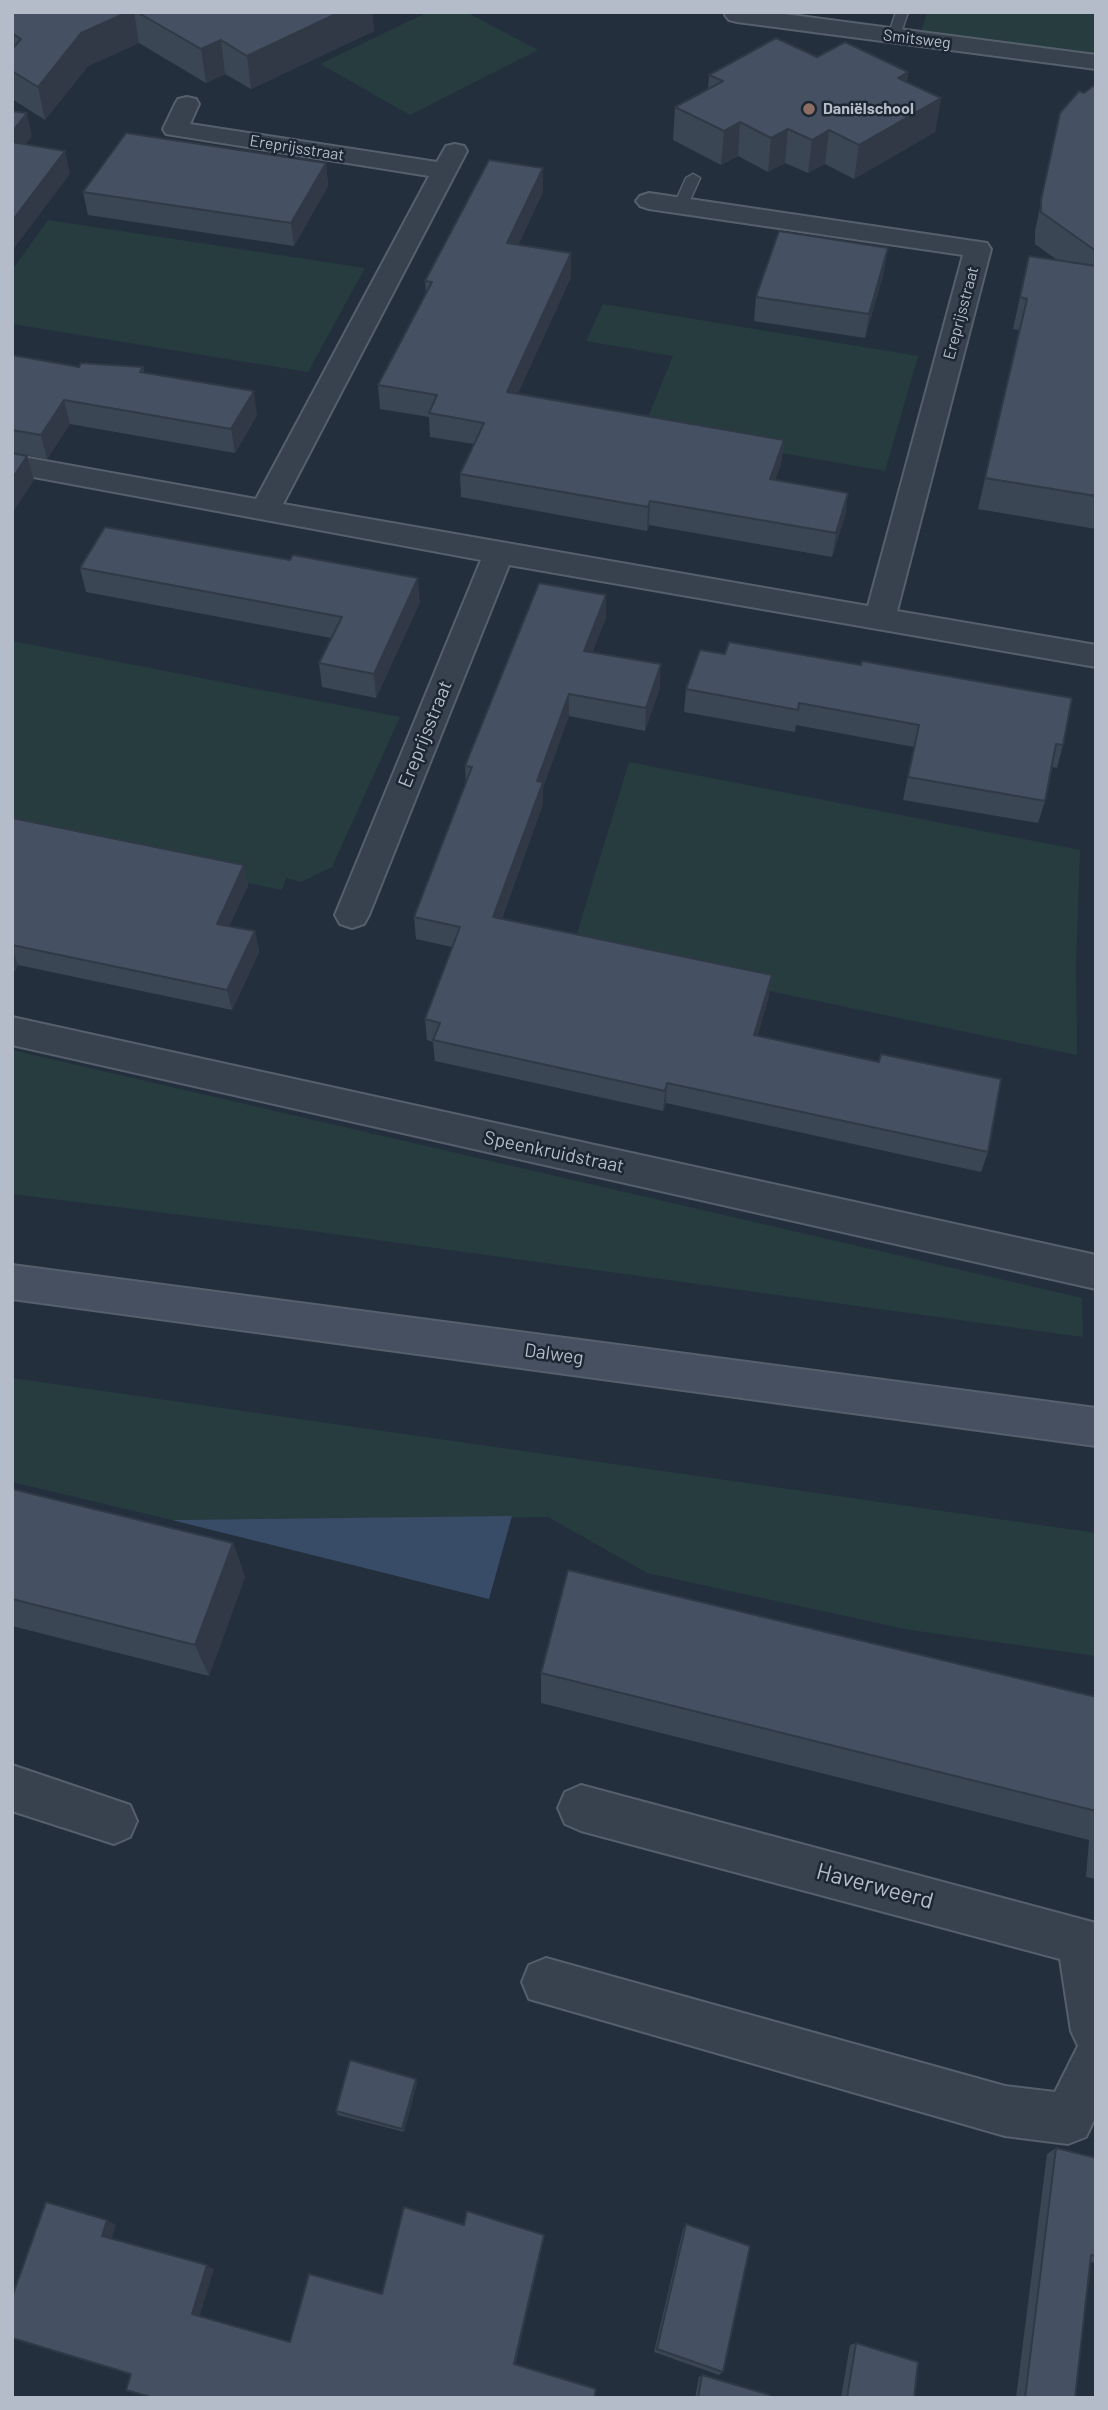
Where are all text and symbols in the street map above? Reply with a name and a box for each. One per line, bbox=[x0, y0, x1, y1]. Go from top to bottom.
street label: Smitsweg bbox=[882, 25, 952, 53]
place label: Daniëlschool bbox=[823, 99, 914, 119]
marker: Daniëlschool bbox=[801, 101, 817, 117]
street label: Ereprijsstraat bbox=[248, 131, 346, 165]
street label: Ereprijsstraat bbox=[939, 264, 983, 362]
street label: Ereprijsstraat bbox=[393, 677, 457, 791]
street label: Speenkruidstraat bbox=[482, 1126, 626, 1178]
street label: Dalweg bbox=[523, 1339, 585, 1369]
street label: Haverweerd bbox=[813, 1857, 937, 1915]

